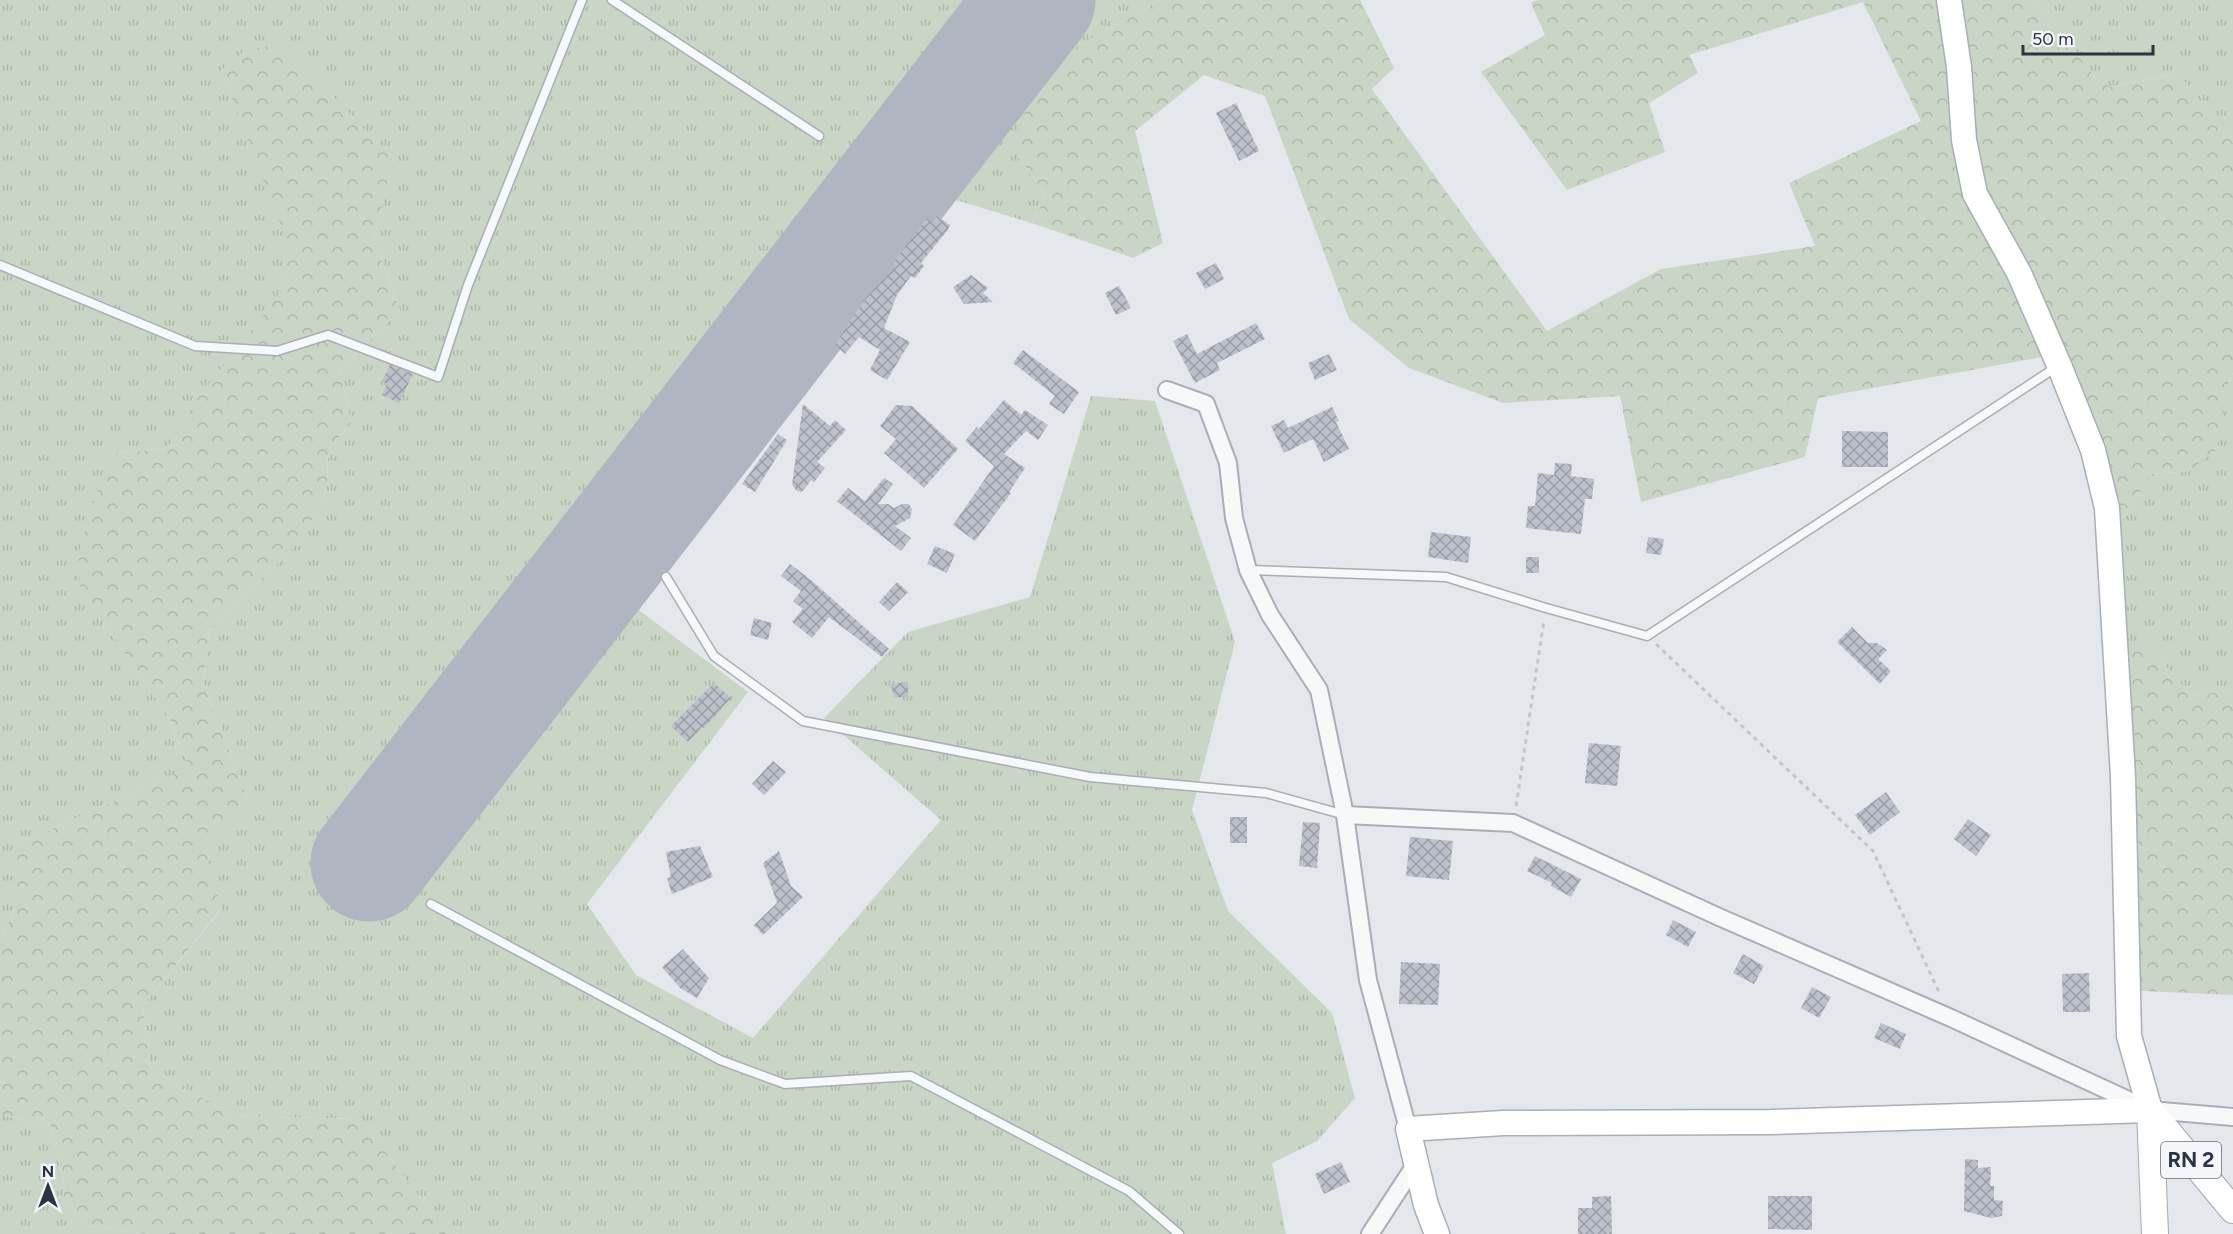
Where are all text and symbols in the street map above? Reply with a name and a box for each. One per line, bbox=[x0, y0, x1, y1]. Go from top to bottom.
scale bar bbox=[2023, 18, 2154, 56]
text: 50 m bbox=[2032, 28, 2074, 50]
road number: RN 2 bbox=[2161, 1142, 2221, 1178]
north arrow bbox=[18, 1156, 78, 1216]
text: N bbox=[42, 1162, 54, 1181]

